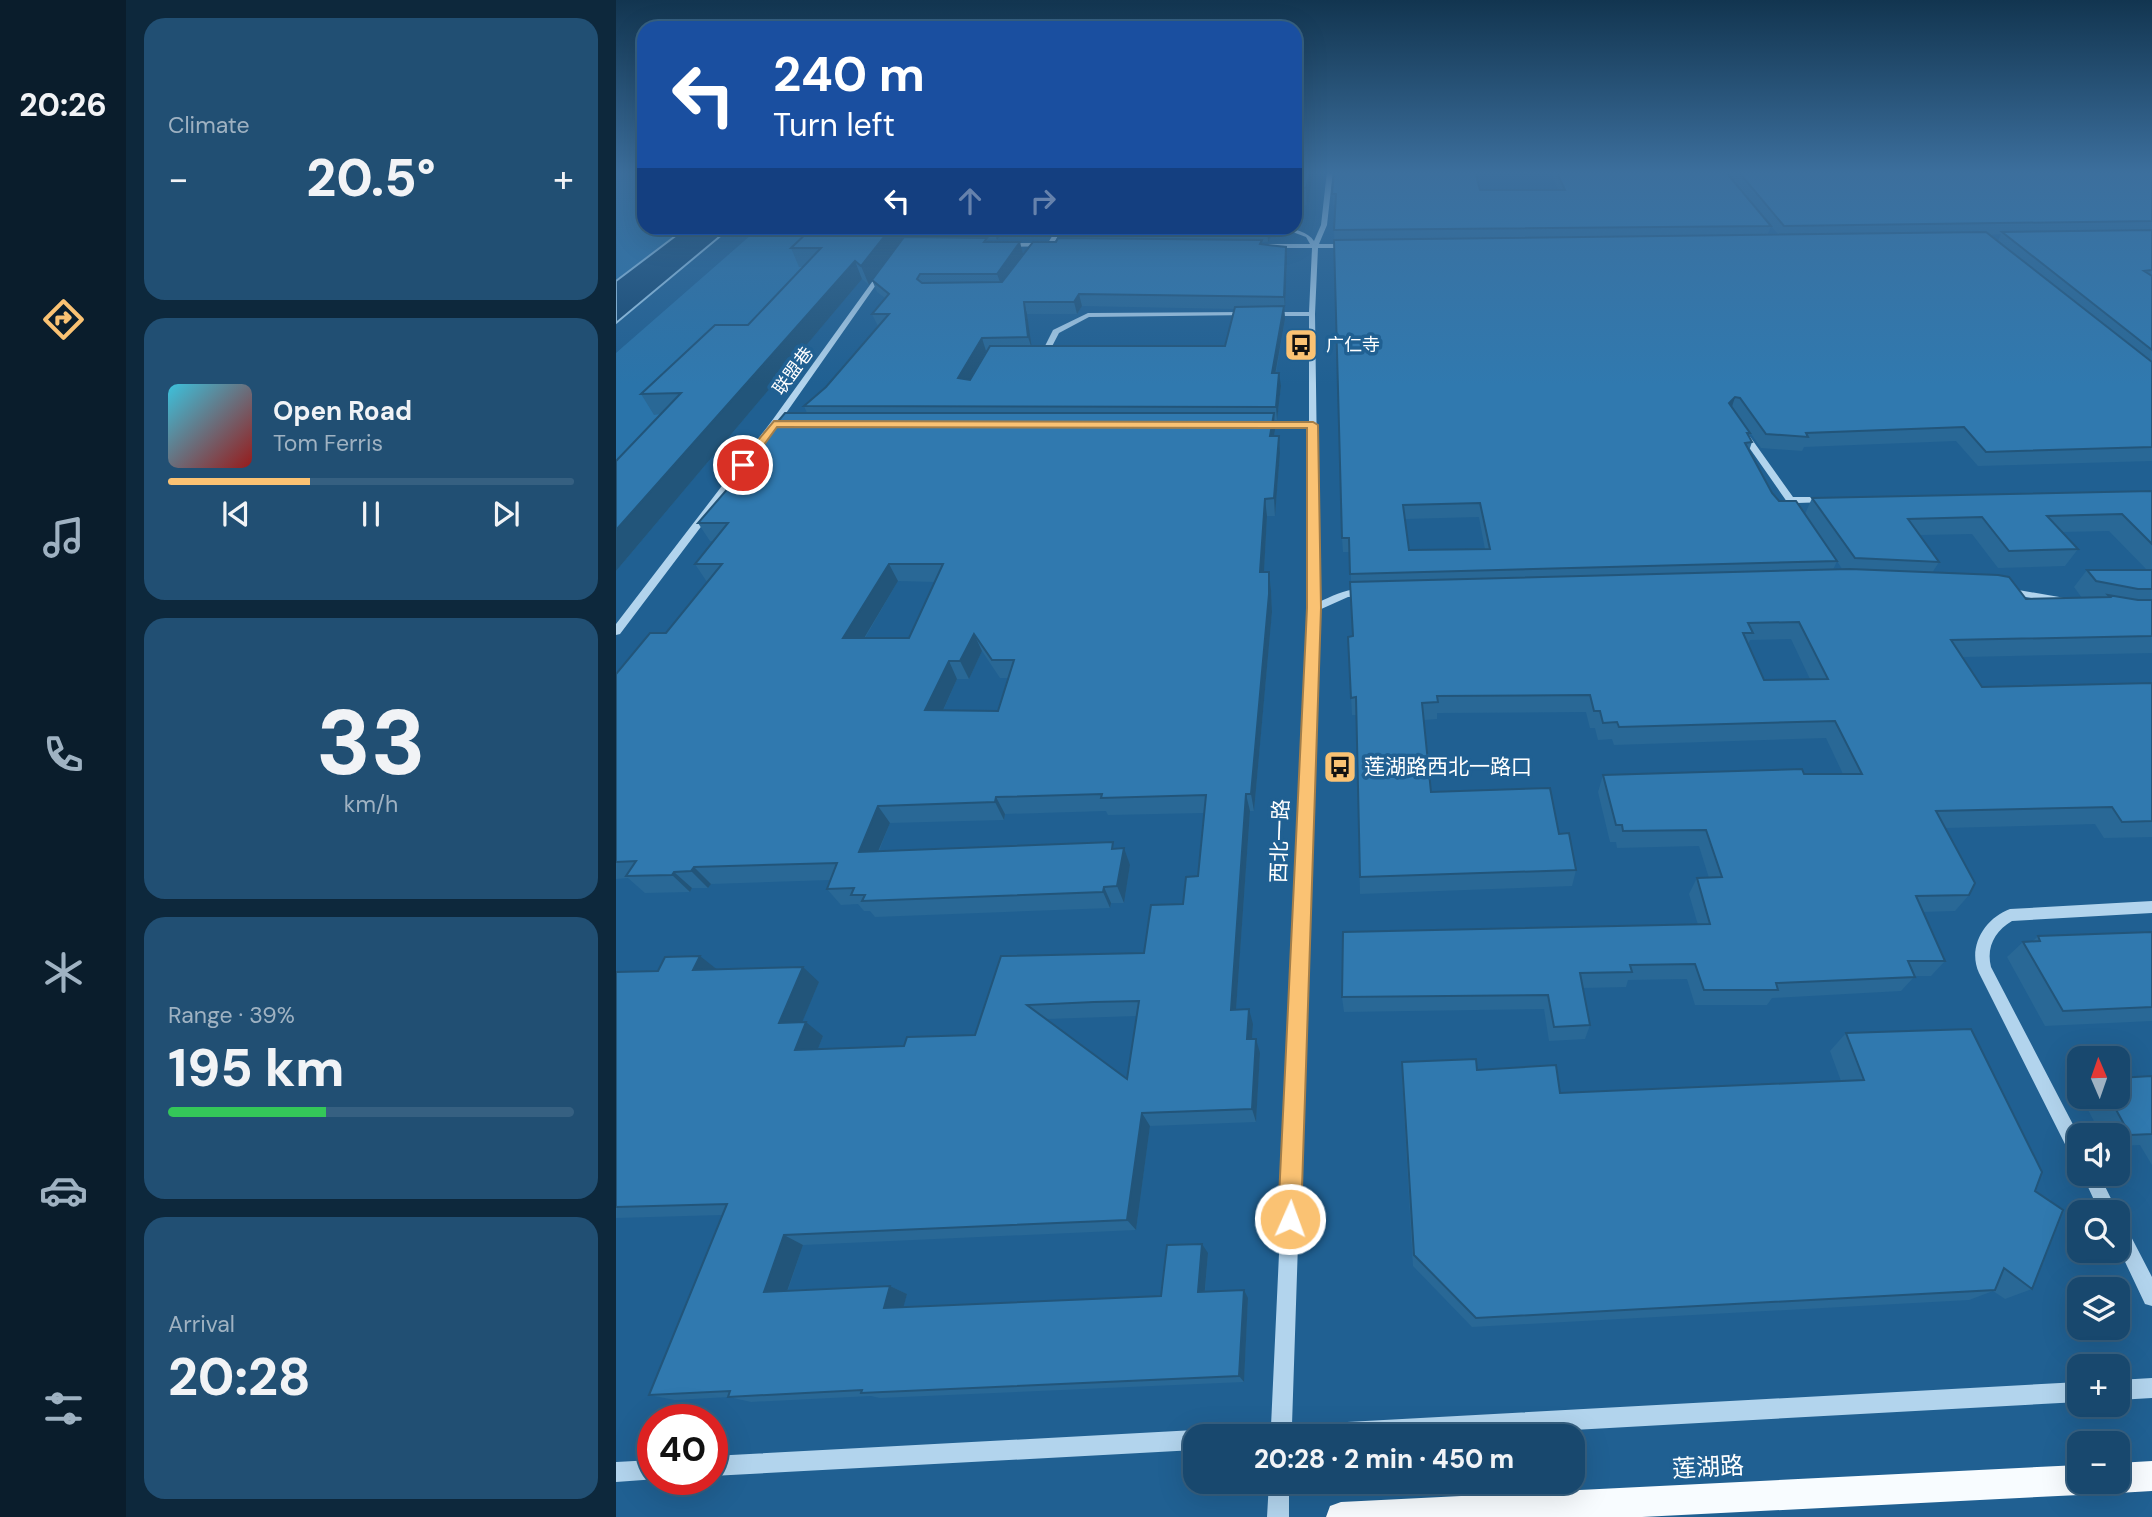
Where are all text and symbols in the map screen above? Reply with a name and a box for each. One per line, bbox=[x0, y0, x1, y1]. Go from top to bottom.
text: 240 m bbox=[773, 42, 925, 106]
icon: left bbox=[658, 49, 749, 140]
text: 20:26 bbox=[19, 84, 107, 126]
text: Turn left bbox=[773, 104, 895, 146]
text: Climate bbox=[168, 110, 250, 140]
text: 20.5° bbox=[306, 144, 436, 212]
text: − bbox=[168, 154, 189, 204]
text: + bbox=[553, 154, 574, 204]
icon: left bbox=[878, 182, 916, 220]
icon: ahead bbox=[951, 182, 989, 220]
icon: right bbox=[1024, 182, 1062, 220]
icon: directions bbox=[39, 295, 88, 344]
bus stop icon: 广仁寺 bbox=[1282, 326, 1320, 364]
place label: 广仁寺 bbox=[1326, 333, 1380, 357]
street label: 联盟巷 bbox=[767, 342, 819, 400]
text: Open Road bbox=[273, 394, 412, 428]
text: Tom Ferris bbox=[273, 428, 383, 458]
pin bbox=[713, 435, 773, 495]
icon: arrive bbox=[724, 446, 762, 484]
icon: previous bbox=[217, 495, 255, 533]
icon: pause bbox=[352, 495, 390, 533]
icon: next bbox=[487, 495, 525, 533]
icon: music bbox=[39, 513, 88, 562]
text: 33 bbox=[316, 684, 426, 802]
icon: phone bbox=[39, 730, 88, 779]
bus stop icon: 莲湖路西北一路口 bbox=[1321, 748, 1359, 786]
place label: 莲湖路西北一路口 bbox=[1364, 753, 1532, 781]
text: km/h bbox=[344, 789, 398, 819]
street label: 西北一路 bbox=[1265, 799, 1295, 883]
icon: climate bbox=[39, 948, 88, 997]
text: Range · 39% bbox=[168, 1000, 295, 1030]
text: 195 km bbox=[168, 1034, 344, 1102]
north arrow bbox=[2067, 1046, 2130, 1110]
map controls bbox=[2067, 1046, 2130, 1494]
button: sound bbox=[2067, 1123, 2130, 1186]
icon: car bbox=[39, 1166, 88, 1215]
position arrow bbox=[1253, 1182, 1327, 1256]
button: search bbox=[2067, 1200, 2130, 1263]
button: layers bbox=[2067, 1277, 2130, 1340]
text: Arrival bbox=[168, 1309, 235, 1339]
text: 20:28 bbox=[168, 1343, 311, 1411]
button: + bbox=[2067, 1354, 2130, 1417]
icon: filters bbox=[39, 1384, 88, 1433]
speed limit sign: 40 bbox=[637, 1404, 728, 1495]
button: − bbox=[2067, 1431, 2130, 1494]
text: 20:28 · 2 min · 450 m bbox=[1254, 1442, 1514, 1476]
street label: 莲湖路 bbox=[1671, 1450, 1745, 1484]

